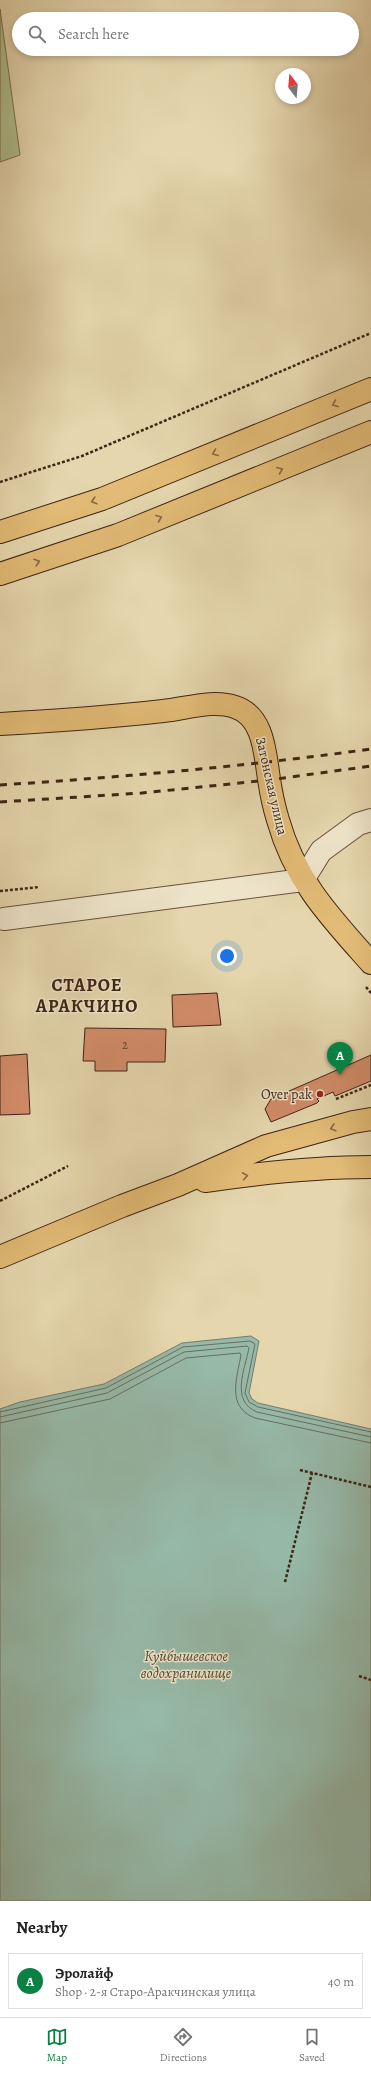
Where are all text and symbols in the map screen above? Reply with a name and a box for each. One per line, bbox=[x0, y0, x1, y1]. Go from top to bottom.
search box bbox=[12, 12, 359, 56]
icon: search bbox=[26, 23, 48, 45]
text: Search here bbox=[58, 24, 129, 44]
north arrow bbox=[275, 68, 311, 104]
one-way arrow bbox=[332, 399, 340, 407]
one-way arrow bbox=[211, 448, 219, 456]
one-way arrow bbox=[276, 466, 283, 474]
one-way arrow bbox=[91, 496, 98, 505]
one-way arrow bbox=[156, 515, 163, 523]
one-way arrow bbox=[33, 558, 40, 567]
street label: Затонская улица bbox=[251, 735, 292, 838]
your location bbox=[217, 946, 237, 966]
district label: СТАРОЕ АРАКЧИНО bbox=[35, 973, 138, 1018]
house number: 2 bbox=[122, 1037, 128, 1053]
pin: A bbox=[327, 1042, 353, 1075]
place label: Over pak bbox=[261, 1085, 312, 1104]
marker: Over pak bbox=[315, 1089, 325, 1099]
one-way arrow bbox=[330, 1123, 337, 1132]
one-way arrow bbox=[242, 1172, 248, 1181]
water label: Куйбышевское водохранилище bbox=[141, 1646, 232, 1683]
text: Nearby bbox=[16, 1916, 67, 1939]
text: Эролайф bbox=[55, 1963, 113, 1983]
text: A bbox=[26, 1973, 34, 1990]
text: 40 m bbox=[328, 1973, 354, 1990]
text: Shop · 2-я Старо-Аракчинская улица bbox=[55, 1983, 256, 2000]
tab: Map bbox=[46, 2026, 68, 2065]
tab: Directions bbox=[160, 2026, 207, 2065]
tab: Saved bbox=[299, 2026, 325, 2065]

